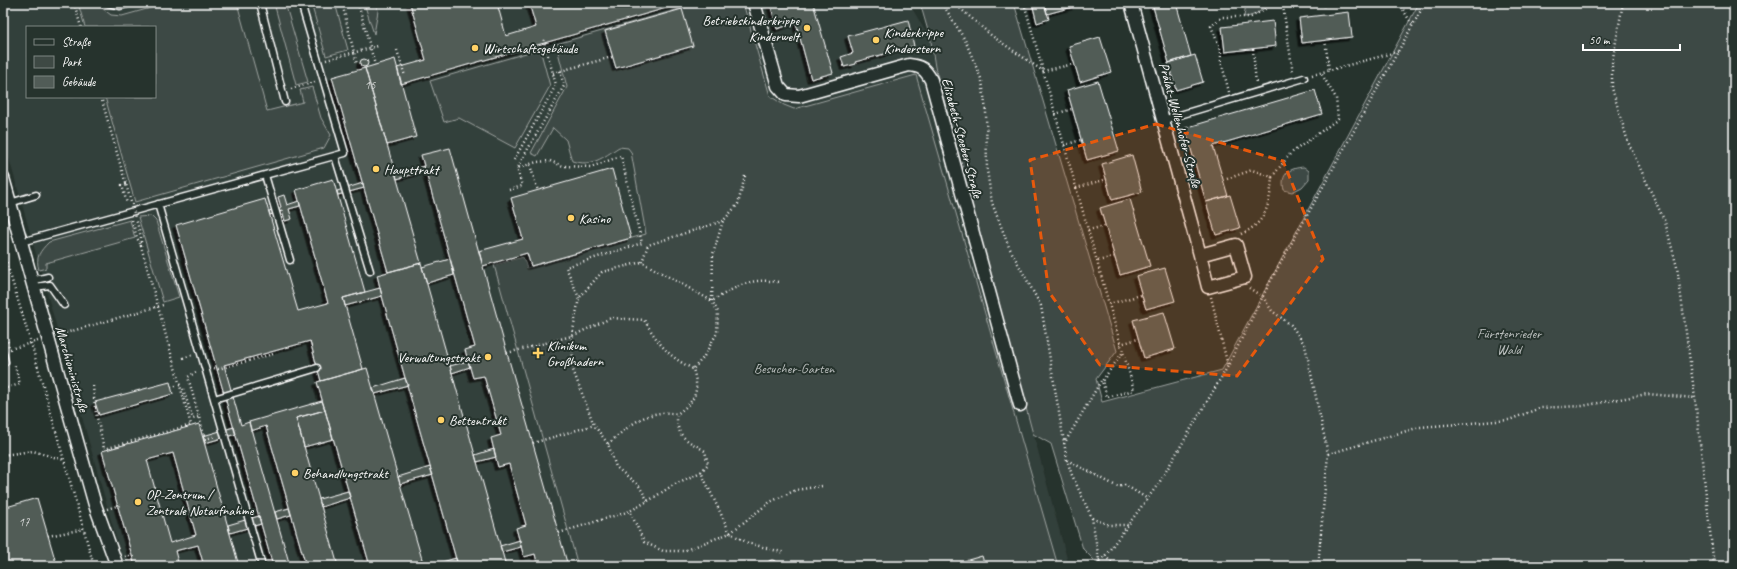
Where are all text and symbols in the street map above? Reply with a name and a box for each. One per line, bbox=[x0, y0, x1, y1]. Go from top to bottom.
place label: Betriebskinderkrippe Kinderwelt bbox=[702, 12, 801, 45]
marker: Betriebskinderkrippe Kinderwelt bbox=[802, 23, 812, 33]
place label: Kinderkrippe Kinderstern bbox=[884, 24, 944, 57]
legend bbox=[26, 26, 156, 98]
scale bar bbox=[1583, 26, 1680, 52]
text: 50 m bbox=[1589, 32, 1611, 48]
text: Straße bbox=[62, 34, 91, 50]
marker: Kinderkrippe Kinderstern bbox=[871, 35, 881, 45]
place label: Wirtschaftsgebäude bbox=[483, 40, 579, 57]
marker: Wirtschaftsgebäude bbox=[470, 43, 480, 53]
text: Park bbox=[62, 54, 83, 70]
street label: Prälat-Wellenhofer-Straße bbox=[1155, 61, 1205, 191]
text: Gebäude bbox=[62, 74, 96, 90]
street label: Elisabeth-Stoeber-Straße bbox=[938, 76, 987, 201]
house number: 15 bbox=[365, 77, 376, 93]
place label: Haupttrakt bbox=[384, 161, 441, 178]
marker: Haupttrakt bbox=[371, 164, 381, 174]
place label: Kasino bbox=[579, 210, 611, 227]
marker: Kasino bbox=[566, 213, 576, 223]
street label: Marchioninistraße bbox=[52, 324, 93, 415]
park label: Fürstenrieder Wald bbox=[1477, 325, 1543, 358]
place label: Klinikum Großhadern bbox=[547, 337, 604, 370]
marker: Klinikum Großhadern bbox=[532, 347, 544, 359]
place label: Verwaltungstrakt bbox=[397, 349, 481, 366]
marker: Verwaltungstrakt bbox=[483, 352, 493, 362]
park label: Besucher-Garten bbox=[754, 360, 835, 377]
place label: Bettentrakt bbox=[449, 412, 507, 429]
marker: Bettentrakt bbox=[436, 415, 446, 425]
place label: Behandlungstrakt bbox=[303, 465, 389, 482]
marker: Behandlungstrakt bbox=[290, 468, 300, 478]
place label: OP-Zentrum / Zentrale Notaufnahme bbox=[146, 486, 255, 519]
marker: OP-Zentrum / Zentrale Notaufnahme bbox=[133, 497, 143, 507]
house number: 17 bbox=[19, 514, 30, 530]

